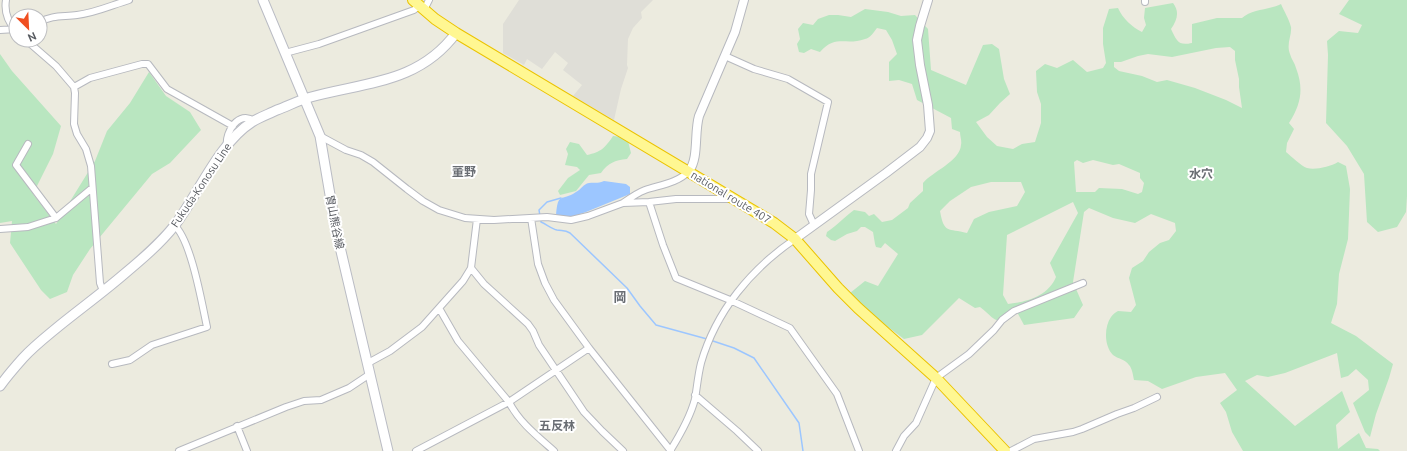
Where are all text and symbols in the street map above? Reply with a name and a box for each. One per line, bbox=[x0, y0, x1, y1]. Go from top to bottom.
north arrow bbox=[8, 8, 48, 48]
text: N bbox=[26, 30, 38, 44]
street label: Fukuda-Konosu Line bbox=[168, 141, 234, 229]
district label: 董野 bbox=[452, 165, 476, 178]
district label: 水穴 bbox=[1189, 167, 1213, 180]
street label: national route 407 bbox=[689, 168, 773, 226]
street label: 胄山熊谷線 bbox=[324, 194, 346, 250]
district label: 岡 bbox=[613, 290, 627, 304]
district label: 五反林 bbox=[539, 419, 575, 432]

